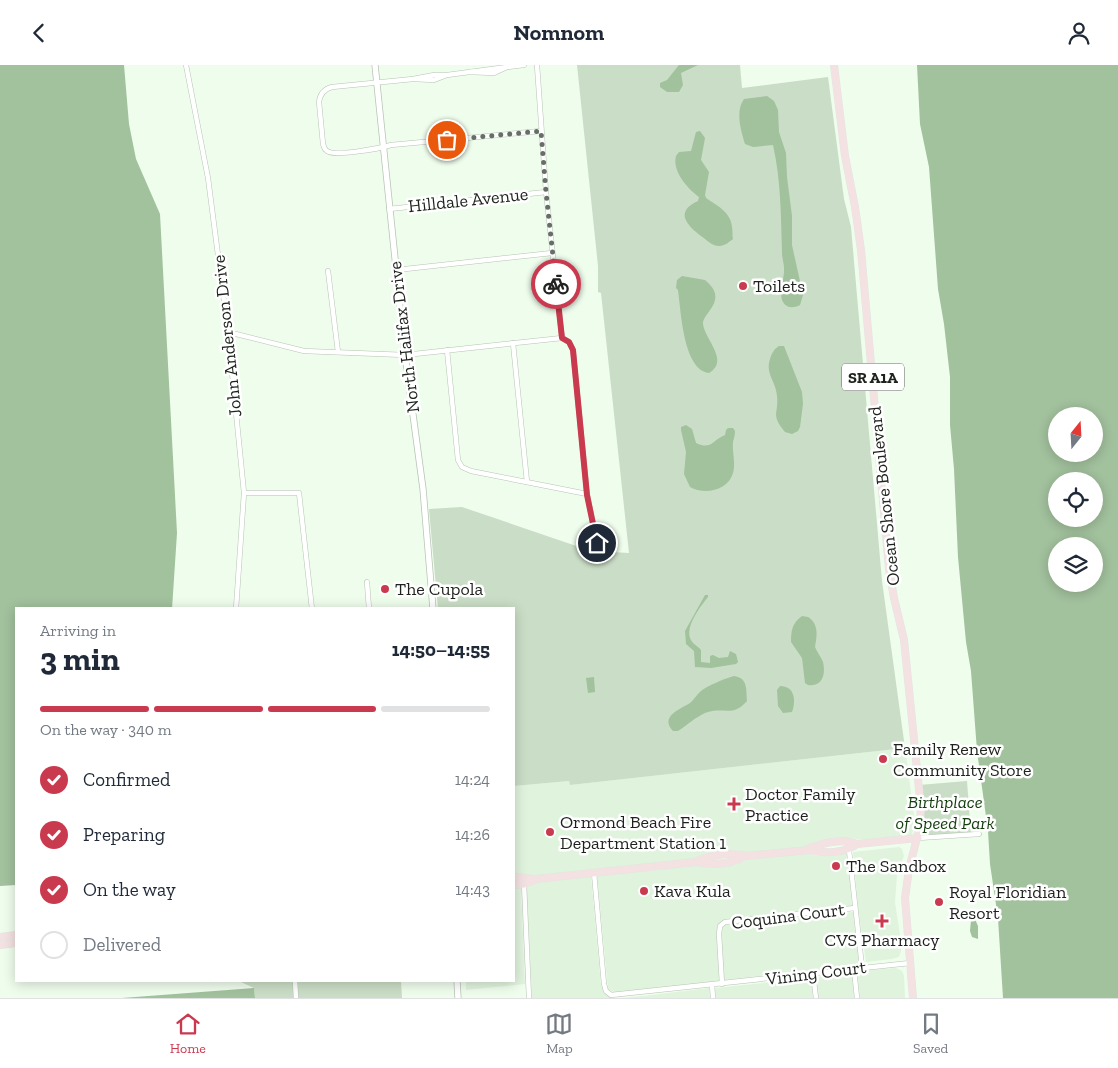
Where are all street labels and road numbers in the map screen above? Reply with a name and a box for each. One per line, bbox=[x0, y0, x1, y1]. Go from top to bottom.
street label: Hilldale Avenue bbox=[407, 183, 529, 217]
street label: John Anderson Drive bbox=[208, 254, 246, 418]
street label: North Halifax Drive bbox=[384, 260, 424, 414]
road number: SR A1A bbox=[842, 363, 904, 391]
street label: Ocean Shore Boulevard bbox=[864, 405, 904, 587]
street label: Coquina Court bbox=[730, 898, 846, 934]
street label: Vining Court bbox=[763, 956, 868, 990]

